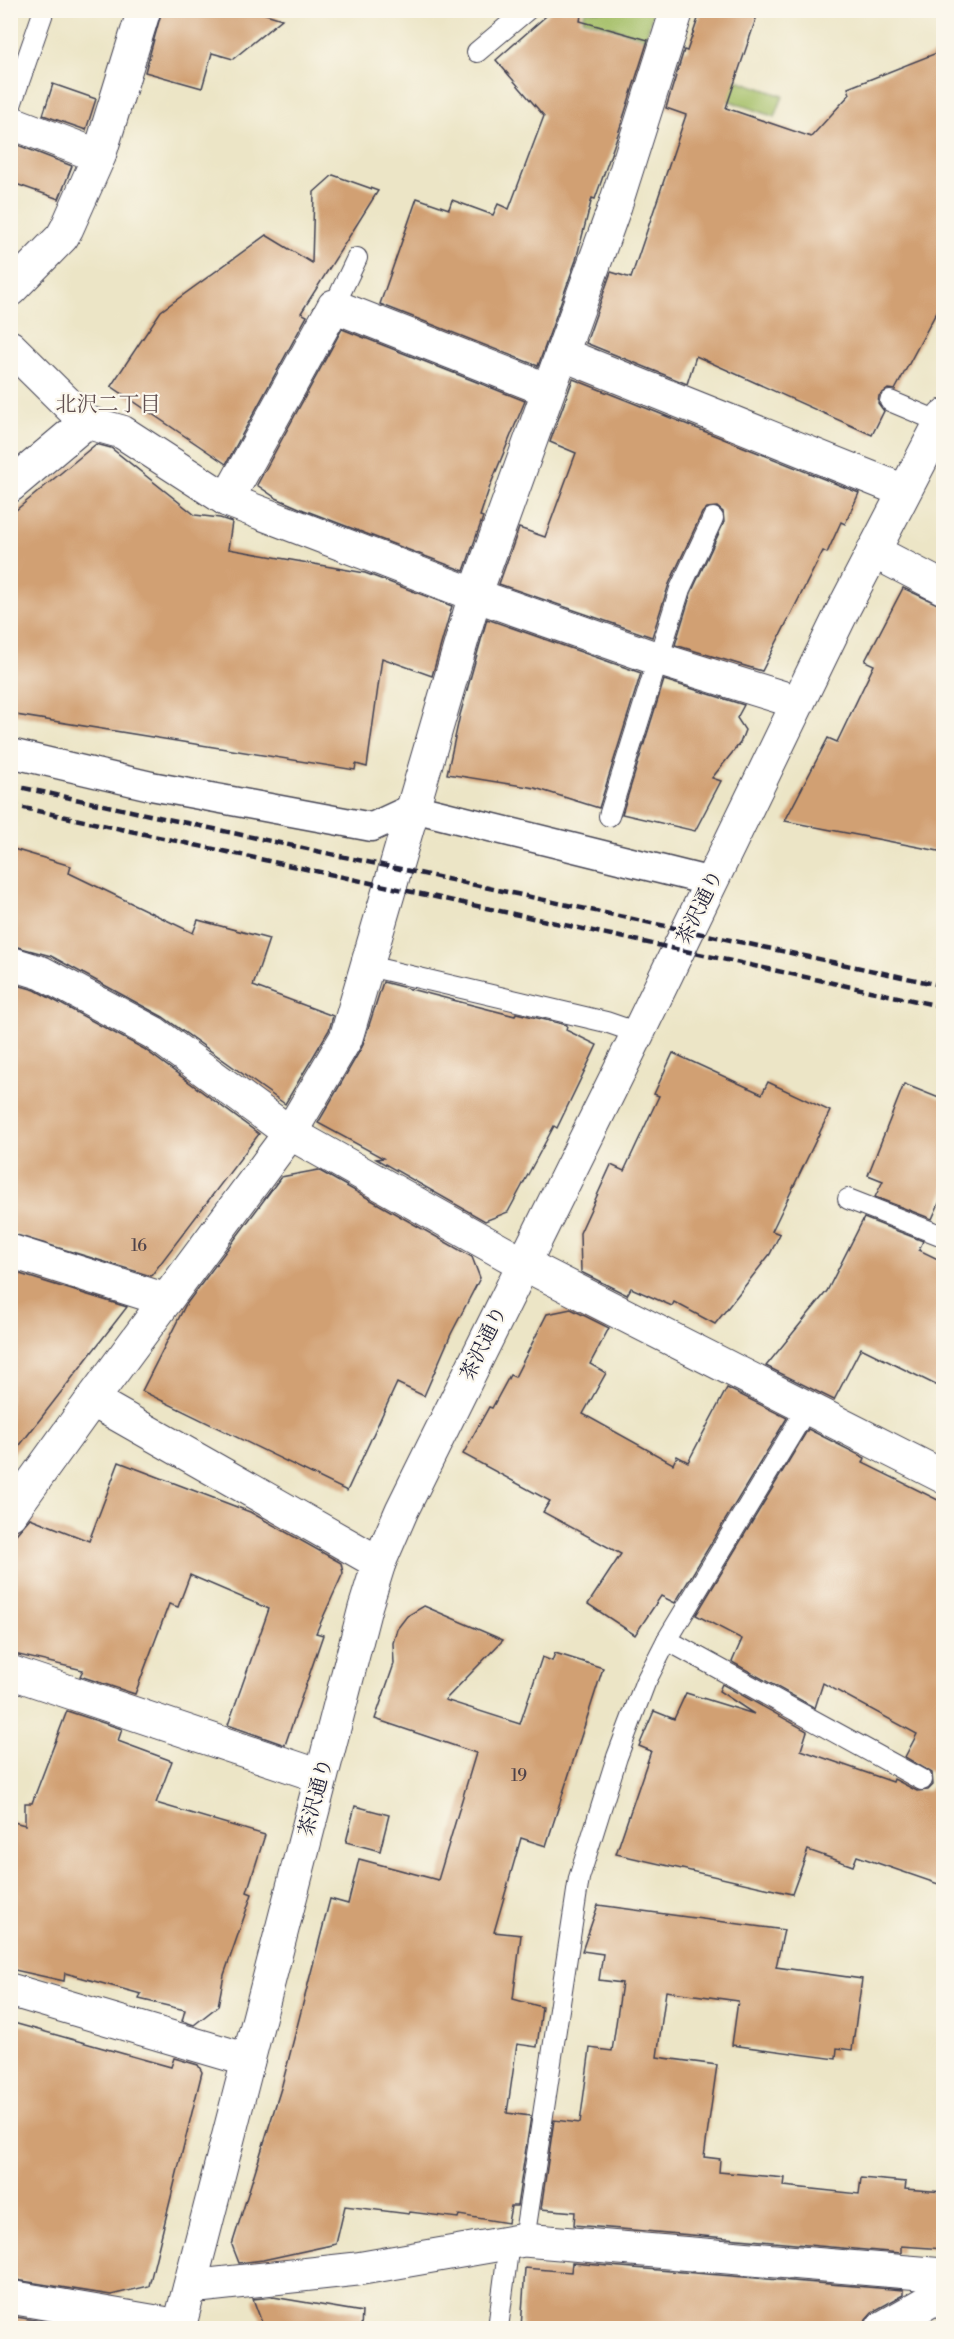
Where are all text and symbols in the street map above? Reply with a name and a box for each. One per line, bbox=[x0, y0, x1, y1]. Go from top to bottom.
district label: 北沢二丁目 bbox=[56, 392, 161, 418]
street label: 茶沢通り bbox=[672, 866, 729, 949]
house number: 16 bbox=[131, 1236, 147, 1256]
street label: 茶沢通り bbox=[456, 1302, 513, 1385]
street label: 茶沢通り bbox=[294, 1756, 339, 1839]
house number: 19 bbox=[511, 1766, 527, 1786]

